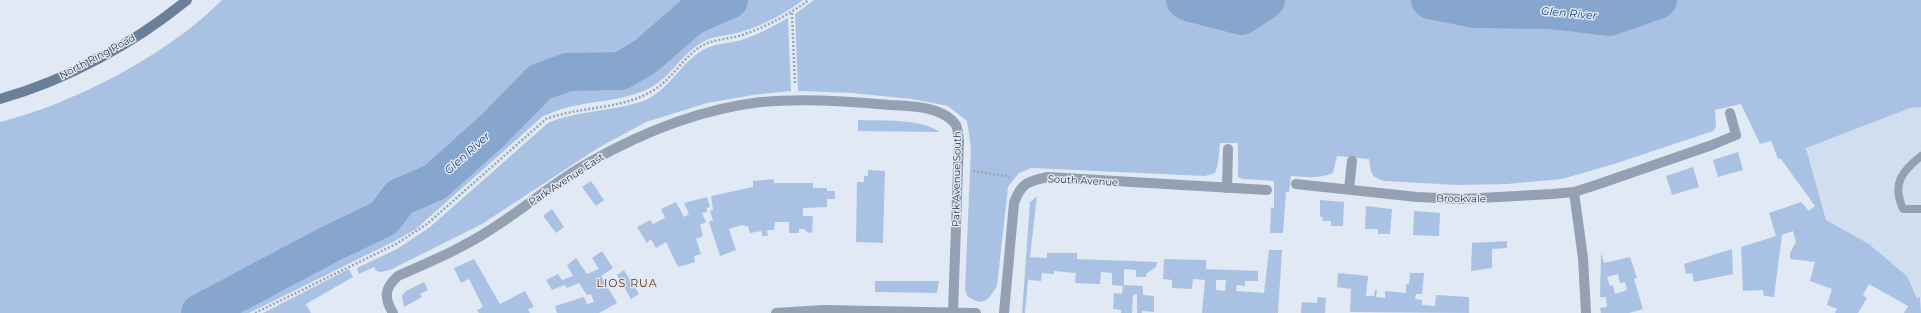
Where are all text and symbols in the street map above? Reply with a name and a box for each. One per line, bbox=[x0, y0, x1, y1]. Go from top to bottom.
water label: Glen River bbox=[1540, 4, 1598, 22]
street label: North Ring Road bbox=[57, 31, 138, 82]
water label: Glen River bbox=[441, 129, 493, 177]
street label: Park Avenue South bbox=[949, 131, 964, 227]
street label: Park Avenue East bbox=[526, 150, 606, 209]
street label: South Avenue bbox=[1048, 172, 1118, 189]
street label: Brookvale bbox=[1436, 192, 1486, 205]
district label: LIOS RUA bbox=[596, 276, 658, 290]

